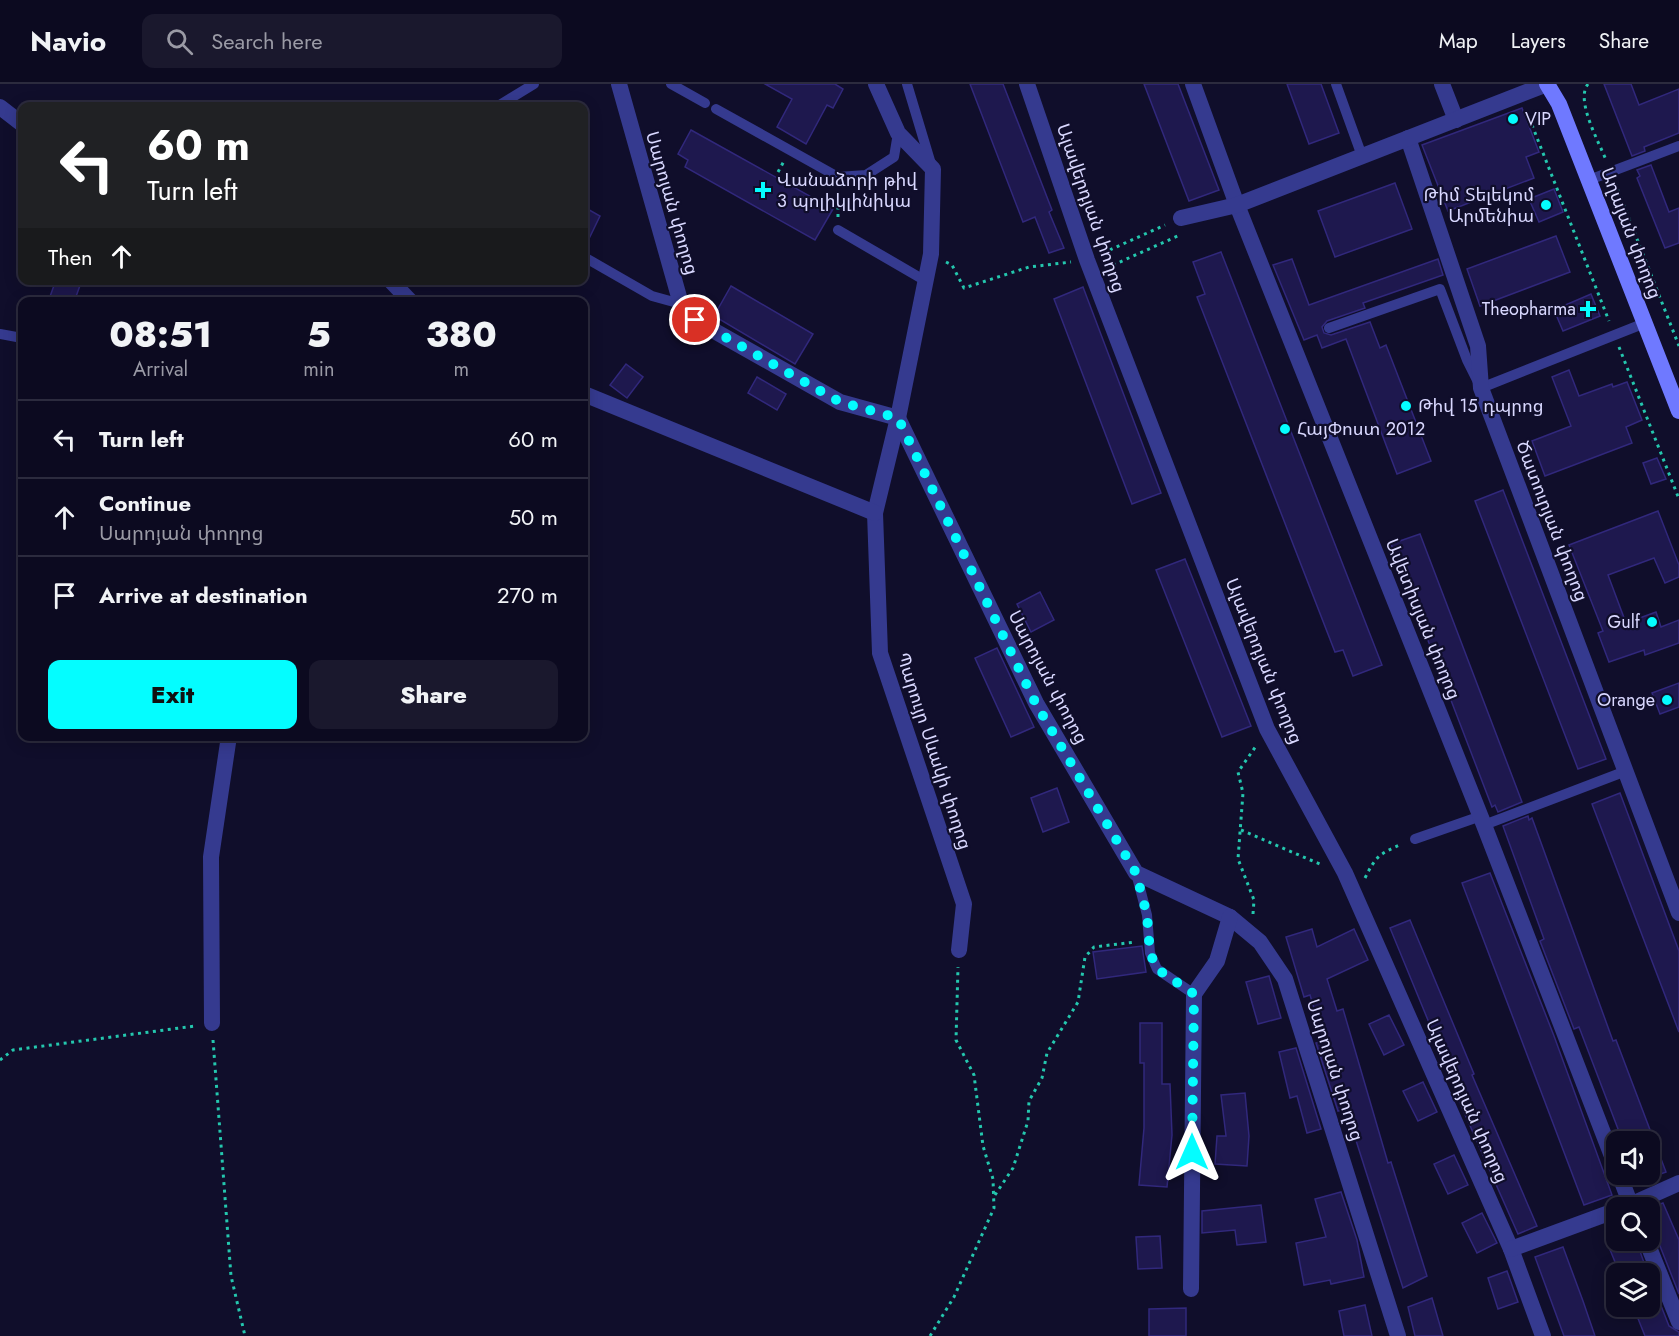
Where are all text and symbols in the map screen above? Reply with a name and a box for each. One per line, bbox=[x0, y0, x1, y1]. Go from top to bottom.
search box bbox=[142, 14, 562, 68]
text: Navio bbox=[30, 21, 106, 62]
icon: search bbox=[163, 25, 196, 58]
text: Search here bbox=[211, 25, 322, 57]
text: Map bbox=[1439, 26, 1478, 56]
text: Layers bbox=[1511, 26, 1566, 56]
text: Share bbox=[1599, 26, 1649, 56]
place label: VIP bbox=[1525, 106, 1551, 132]
marker: VIP bbox=[1506, 112, 1520, 126]
text: 60 m bbox=[147, 115, 250, 176]
street label: Ալավերդյան փողոց bbox=[1050, 120, 1132, 296]
icon: left bbox=[48, 126, 126, 204]
street label: Սարոյան փողոց bbox=[639, 128, 705, 278]
street label: Աղայան փողոց bbox=[1594, 163, 1668, 303]
place label: Վանաձորի թիվ 3 պոլիկլինիկա bbox=[777, 167, 918, 214]
text: Turn left bbox=[147, 171, 237, 210]
marker: Վանաձորի թիվ 3 պոլիկլինիկա bbox=[754, 181, 772, 199]
place label: Թիմ Տելեկոմ Արմենիա bbox=[1424, 182, 1534, 229]
marker: Թիմ Տելեկոմ Արմենիա bbox=[1539, 198, 1553, 212]
icon: ahead bbox=[105, 240, 138, 273]
text: Then bbox=[48, 241, 93, 273]
pin bbox=[669, 294, 720, 345]
place label: Theopharma bbox=[1482, 296, 1576, 322]
marker: Theopharma bbox=[1581, 302, 1595, 316]
icon: arrive bbox=[678, 303, 711, 336]
text: 08:51 bbox=[109, 308, 212, 360]
text: 5 bbox=[307, 308, 331, 360]
text: 380 bbox=[426, 308, 497, 360]
text: Arrival bbox=[133, 355, 188, 384]
text: min bbox=[303, 355, 335, 384]
text: m bbox=[453, 355, 469, 384]
place label: Թիվ 15 դպրոց bbox=[1418, 393, 1544, 419]
marker: Թիվ 15 դպրոց bbox=[1399, 399, 1413, 413]
place label: ՀայՓոստ 2012 bbox=[1297, 416, 1425, 442]
marker: ՀայՓոստ 2012 bbox=[1278, 422, 1292, 436]
icon: left bbox=[48, 423, 81, 456]
text: Turn left bbox=[99, 423, 184, 455]
text: 60 m bbox=[508, 423, 558, 455]
street label: Ծատուրյան փողոց bbox=[1509, 437, 1595, 605]
text: Continue bbox=[99, 487, 191, 519]
icon: ahead bbox=[48, 501, 81, 534]
text: 50 m bbox=[509, 501, 558, 533]
text: Սարոյան փողոց bbox=[99, 519, 263, 548]
street label: Ավետիսյան փողոց bbox=[1379, 535, 1467, 703]
street label: Ալավերդյան փողոց bbox=[1219, 574, 1309, 748]
icon: arrive bbox=[48, 579, 81, 612]
text: Arrive at destination bbox=[99, 579, 308, 611]
text: 270 m bbox=[497, 579, 558, 611]
street label: Սարոյան փողոց bbox=[1002, 606, 1094, 748]
place label: Gulf bbox=[1607, 609, 1641, 635]
marker: Gulf bbox=[1645, 615, 1659, 629]
street label: Պարույր Սևակի փողոց bbox=[890, 649, 978, 853]
button: Exit bbox=[48, 660, 297, 729]
button: Share bbox=[309, 660, 558, 729]
place label: Orange bbox=[1597, 687, 1655, 713]
marker: Orange bbox=[1660, 693, 1674, 707]
street label: Սարոյան փողոց bbox=[1300, 996, 1370, 1144]
street label: Ալավերդյան փողոց bbox=[1419, 1015, 1515, 1187]
position arrow bbox=[1160, 1120, 1224, 1184]
map controls bbox=[1606, 1131, 1660, 1317]
button: sound bbox=[1606, 1131, 1660, 1185]
button: search bbox=[1606, 1197, 1660, 1251]
button: layers bbox=[1606, 1263, 1660, 1317]

